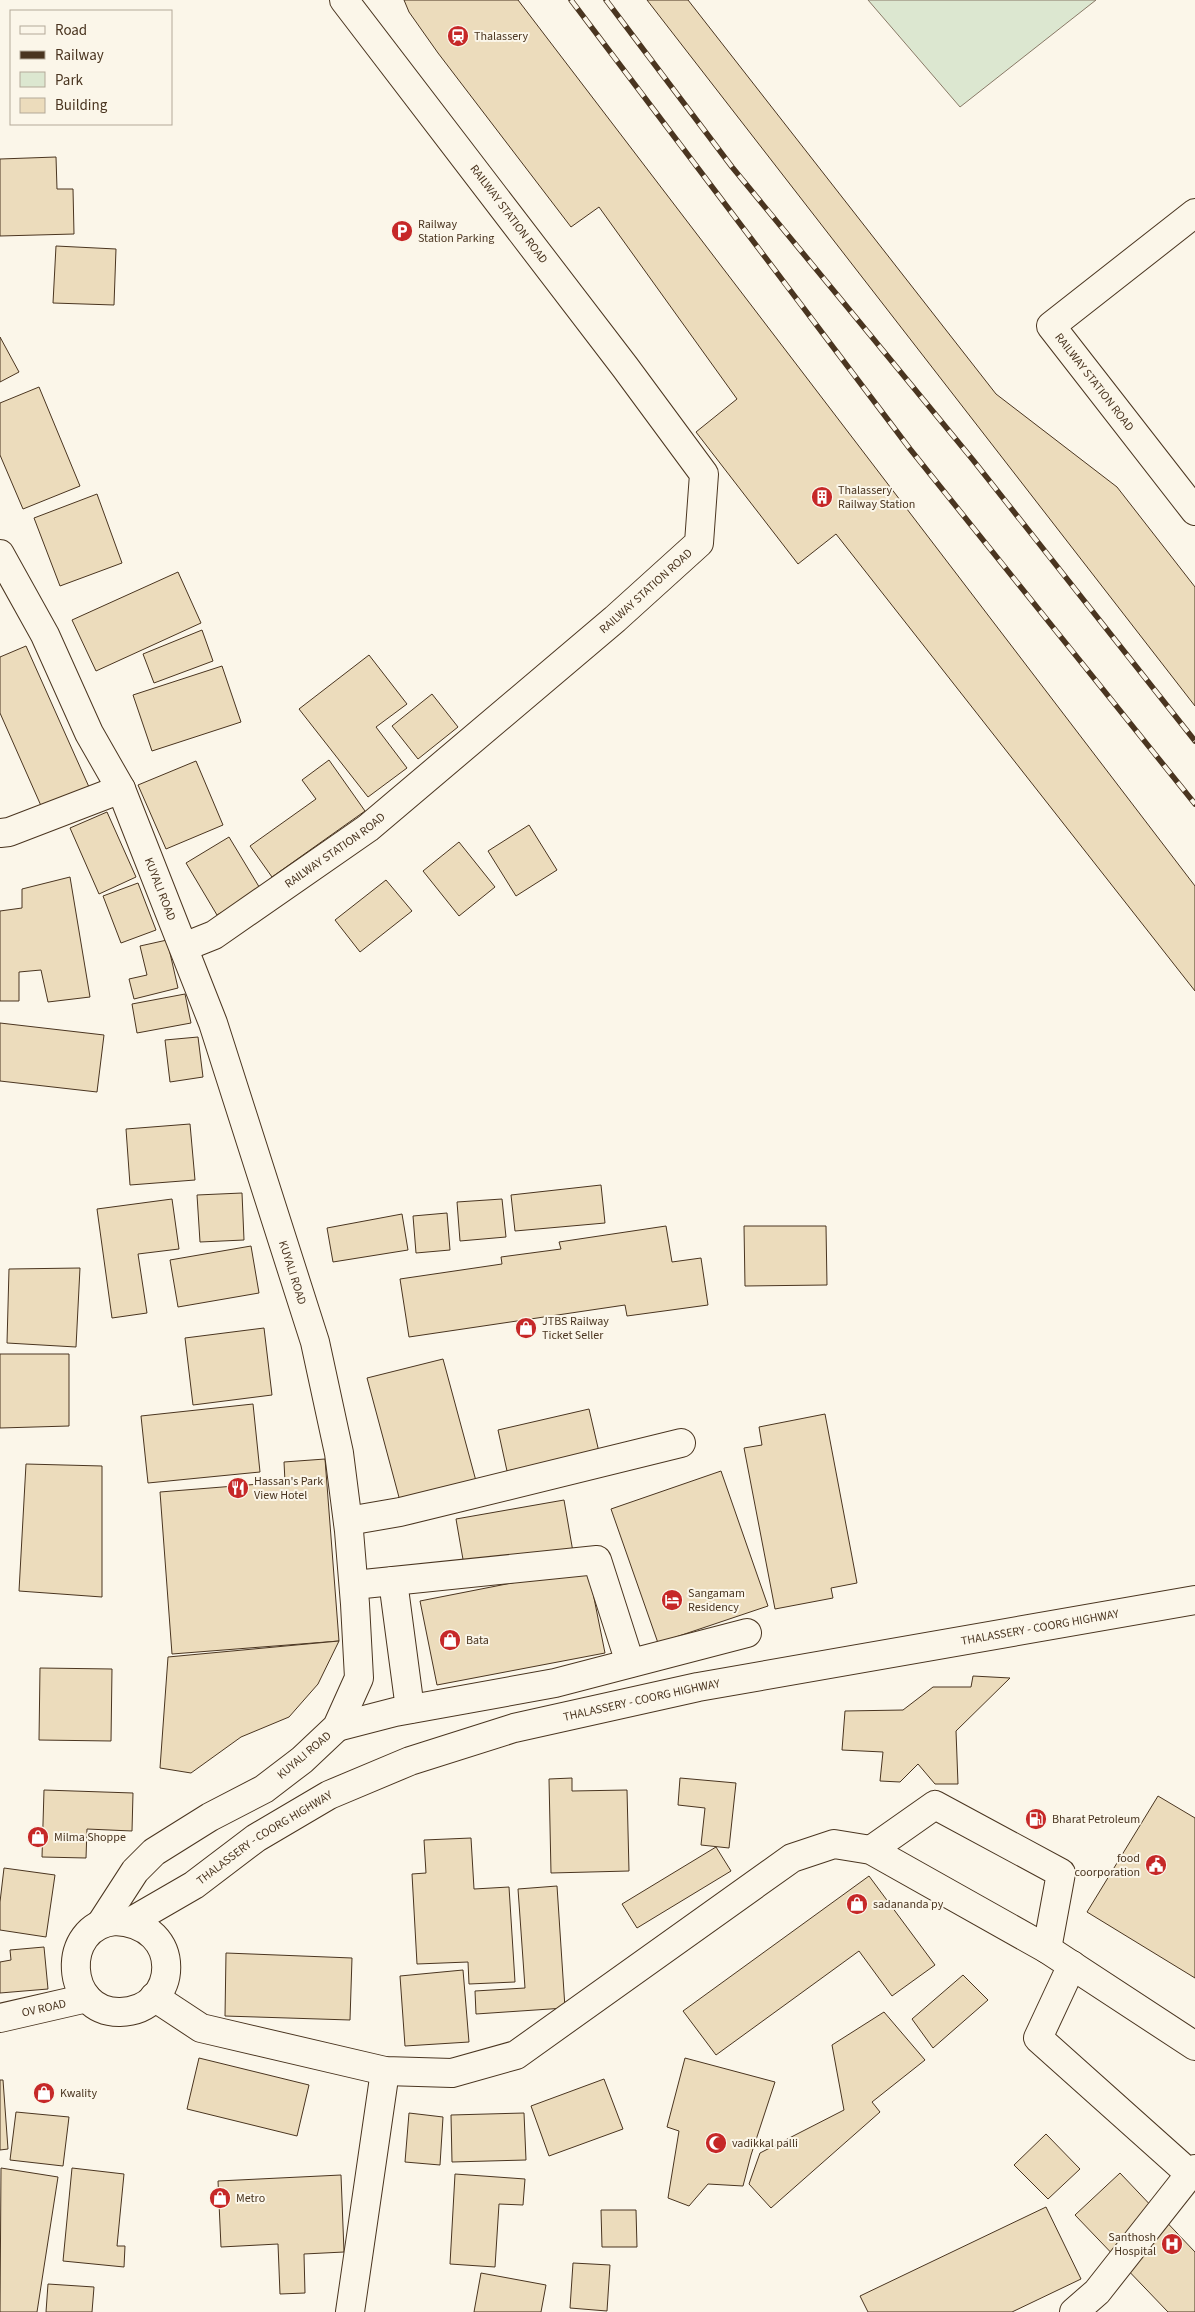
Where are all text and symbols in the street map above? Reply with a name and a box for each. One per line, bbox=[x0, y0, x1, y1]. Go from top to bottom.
legend bbox=[10, 10, 172, 125]
text: Road bbox=[55, 20, 87, 41]
station icon: Thalassery bbox=[446, 24, 470, 48]
place label: Thalassery bbox=[474, 28, 529, 45]
text: Railway bbox=[55, 45, 104, 66]
text: Park bbox=[55, 70, 84, 91]
text: Building bbox=[55, 95, 108, 116]
street label: RAILWAY STATION ROAD bbox=[466, 161, 551, 267]
place label: Railway Station Parking bbox=[418, 216, 494, 247]
parking icon: Railway Station Parking bbox=[390, 219, 414, 243]
street label: RAILWAY STATION ROAD bbox=[1051, 330, 1138, 435]
place label: Thalassery Railway Station bbox=[838, 482, 915, 513]
building icon: Thalassery Railway Station bbox=[810, 485, 834, 509]
street label: RAILWAY STATION ROAD bbox=[596, 545, 696, 638]
street label: RAILWAY STATION ROAD bbox=[281, 809, 389, 892]
street label: KUYALI ROAD bbox=[140, 855, 180, 923]
street label: KUYALI ROAD bbox=[274, 1238, 311, 1307]
place label: JTBS Railway Ticket Seller bbox=[542, 1313, 609, 1344]
shop icon: JTBS Railway Ticket Seller bbox=[514, 1316, 538, 1340]
place label: Hassan's Park View Hotel bbox=[254, 1473, 323, 1504]
restaurant icon: Hassan's Park View Hotel bbox=[226, 1476, 250, 1500]
place label: Sangamam Residency bbox=[688, 1585, 745, 1616]
hotel icon: Sangamam Residency bbox=[660, 1588, 684, 1612]
street label: THALASSERY - COORG HIGHWAY bbox=[960, 1605, 1121, 1650]
shop icon: Bata bbox=[438, 1628, 462, 1652]
place label: Bata bbox=[466, 1632, 489, 1649]
street label: THALASSERY - COORG HIGHWAY bbox=[562, 1675, 722, 1726]
street label: KUYALI ROAD bbox=[273, 1728, 335, 1783]
street label: THALASSERY - COORG HIGHWAY bbox=[193, 1787, 336, 1889]
fuel station icon: Bharat Petroleum bbox=[1024, 1807, 1048, 1831]
place label: Bharat Petroleum bbox=[1052, 1811, 1140, 1828]
shop icon: Milma Shoppe bbox=[26, 1825, 50, 1849]
place label: Milma Shoppe bbox=[54, 1829, 126, 1846]
place label: food coorporation bbox=[1075, 1850, 1140, 1881]
public building icon: food coorporation bbox=[1144, 1853, 1168, 1877]
shop icon: sadananda py bbox=[845, 1892, 869, 1916]
place label: sadananda py bbox=[873, 1896, 944, 1913]
street label: OV ROAD bbox=[20, 1995, 68, 2022]
shop icon: Kwality bbox=[32, 2081, 56, 2105]
place label: Kwality bbox=[60, 2085, 97, 2102]
mosque icon: vadikkal palli bbox=[704, 2131, 728, 2155]
place label: vadikkal palli bbox=[732, 2135, 798, 2152]
shop icon: Metro bbox=[208, 2186, 232, 2210]
place label: Metro bbox=[236, 2190, 265, 2207]
place label: Santhosh Hospital bbox=[1108, 2229, 1156, 2260]
hospital icon: Santhosh Hospital bbox=[1160, 2232, 1184, 2256]

